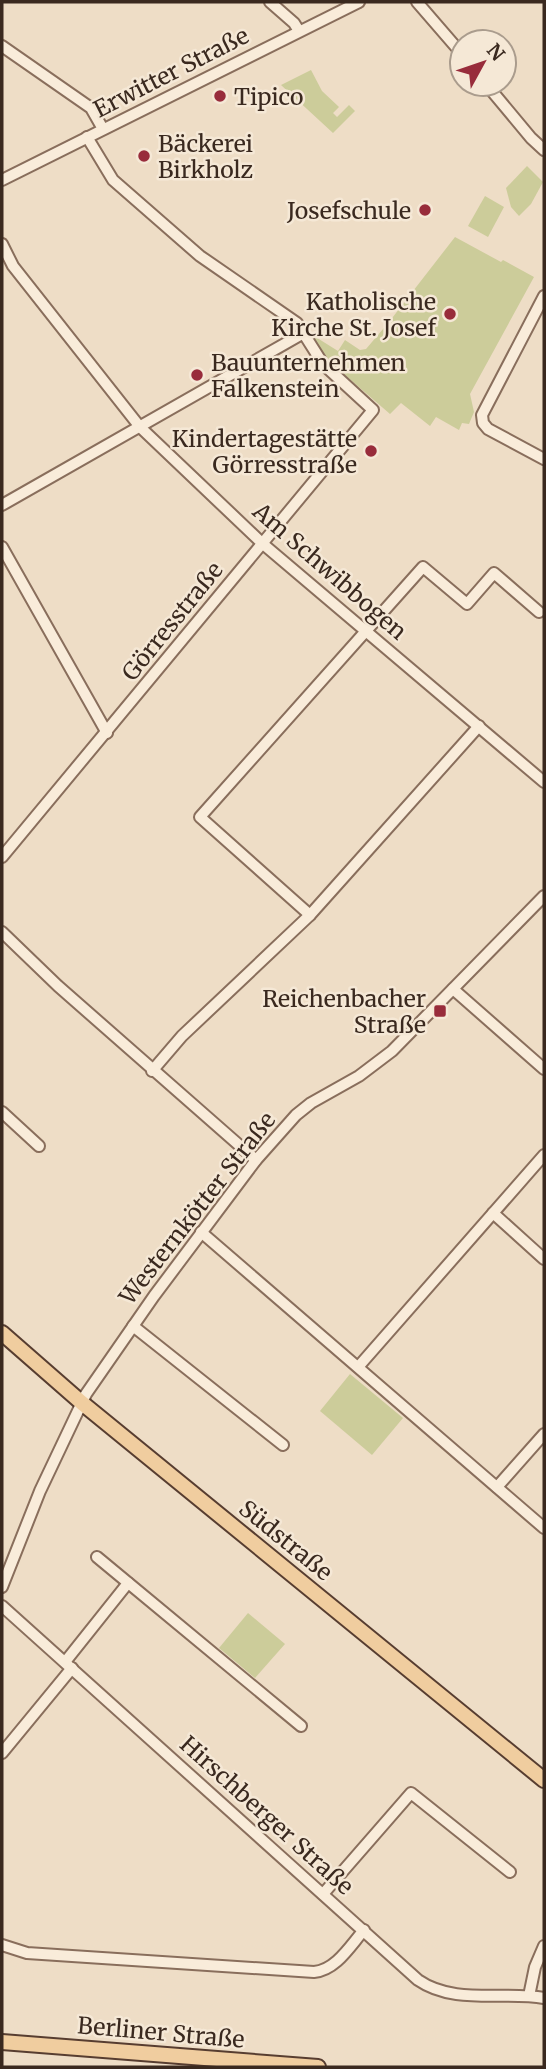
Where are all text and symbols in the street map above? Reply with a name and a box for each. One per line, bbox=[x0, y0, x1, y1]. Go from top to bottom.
street label: Erwitter Straße bbox=[89, 20, 253, 124]
north arrow bbox=[448, 28, 518, 98]
text: N bbox=[482, 39, 510, 66]
place label: Tipico bbox=[234, 82, 303, 111]
marker: Tipico bbox=[212, 88, 228, 104]
place label: Bäckerei Birkholz bbox=[158, 129, 253, 184]
marker: Bäckerei Birkholz bbox=[136, 148, 152, 164]
place label: Josefschule bbox=[286, 196, 411, 225]
marker: Josefschule bbox=[417, 202, 433, 218]
place label: Katholische Kirche St. Josef bbox=[271, 287, 437, 342]
marker: Katholische Kirche St. Josef bbox=[442, 306, 458, 322]
place label: Bauunternehmen Falkenstein bbox=[211, 348, 406, 403]
marker: Bauunternehmen Falkenstein bbox=[189, 367, 205, 383]
place label: Kindertagestätte Görresstraße bbox=[172, 424, 357, 479]
marker: Kindertagestätte Görresstraße bbox=[363, 443, 379, 459]
street label: Am Schwibbogen bbox=[247, 496, 413, 646]
street label: Görresstraße bbox=[115, 556, 229, 686]
place label: Reichenbacher Straße bbox=[262, 984, 426, 1039]
marker: Reichenbacher Straße bbox=[432, 1003, 448, 1019]
street label: Westernkötter Straße bbox=[112, 1106, 281, 1311]
street label: Südstraße bbox=[233, 1494, 339, 1586]
street label: Hirschberger Straße bbox=[174, 1729, 360, 1901]
street label: Berliner Straße bbox=[76, 2010, 246, 2054]

